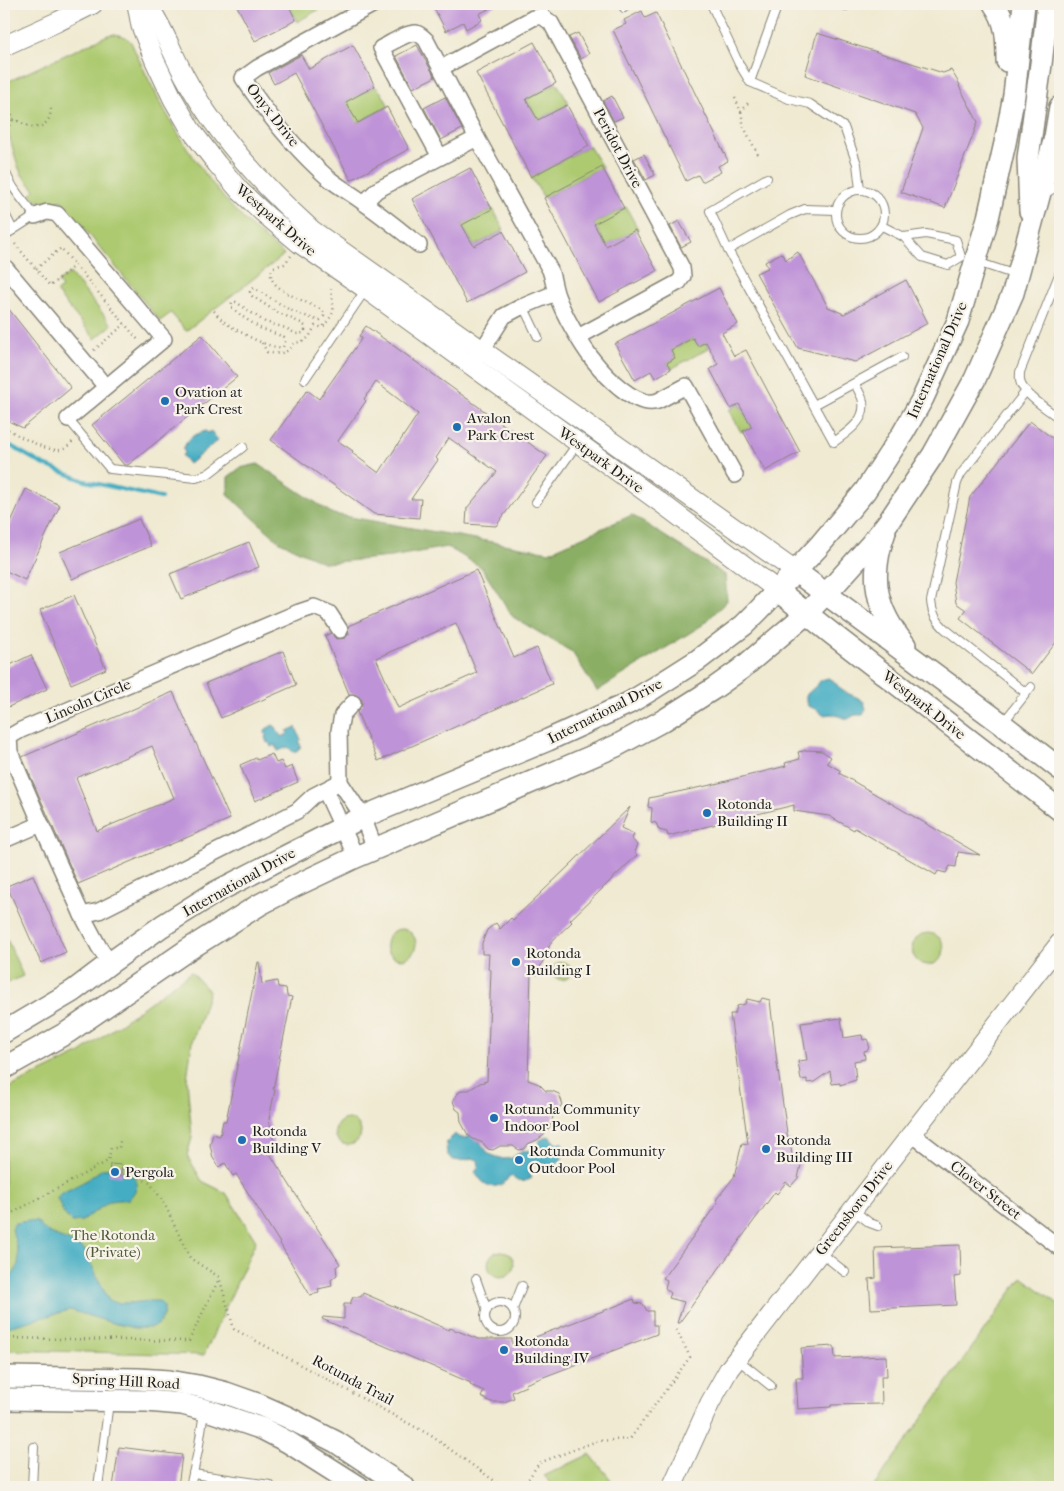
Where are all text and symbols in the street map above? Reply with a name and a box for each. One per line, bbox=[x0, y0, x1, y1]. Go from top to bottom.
street label: Onyx Drive bbox=[243, 80, 304, 151]
street label: Peridot Drive bbox=[589, 105, 647, 191]
street label: Westpark Drive bbox=[231, 179, 320, 260]
street label: International Drive bbox=[903, 298, 971, 421]
place label: Ovation at Park Crest bbox=[175, 383, 243, 418]
marker: Ovation at Park Crest bbox=[159, 395, 171, 407]
place label: Avalon Park Crest bbox=[466, 409, 535, 444]
marker: Avalon Park Crest bbox=[451, 421, 463, 433]
street label: Westpark Drive bbox=[554, 422, 648, 497]
street label: Westpark Drive bbox=[878, 666, 970, 744]
street label: International Drive bbox=[545, 674, 666, 748]
street label: Lincoln Circle bbox=[43, 675, 134, 727]
place label: Rotonda Building II bbox=[717, 795, 788, 830]
marker: Rotonda Building II bbox=[701, 807, 713, 819]
street label: International Drive bbox=[179, 843, 299, 920]
place label: Rotonda Building I bbox=[526, 944, 591, 979]
marker: Rotonda Building I bbox=[510, 956, 522, 968]
place label: Rotunda Community Indoor Pool bbox=[504, 1100, 641, 1135]
marker: Rotunda Community Indoor Pool bbox=[488, 1112, 500, 1124]
place label: Rotonda Building V bbox=[252, 1122, 322, 1157]
place label: Rotonda Building III bbox=[776, 1131, 853, 1166]
marker: Rotonda Building V bbox=[236, 1134, 248, 1146]
place label: Rotunda Community Outdoor Pool bbox=[529, 1142, 666, 1177]
marker: Rotonda Building III bbox=[760, 1143, 772, 1155]
marker: Rotunda Community Outdoor Pool bbox=[513, 1154, 525, 1166]
street label: Greensboro Drive bbox=[811, 1157, 897, 1259]
street label: Clover Street bbox=[947, 1157, 1026, 1224]
place label: Pergola bbox=[125, 1163, 175, 1181]
marker: Pergola bbox=[109, 1166, 121, 1178]
park label: The Rotonda (Private) bbox=[71, 1226, 156, 1261]
place label: Rotonda Building IV bbox=[514, 1332, 590, 1367]
marker: Rotonda Building IV bbox=[498, 1344, 510, 1356]
street label: Rotunda Trail bbox=[309, 1351, 397, 1409]
street label: Spring Hill Road bbox=[72, 1369, 181, 1393]

